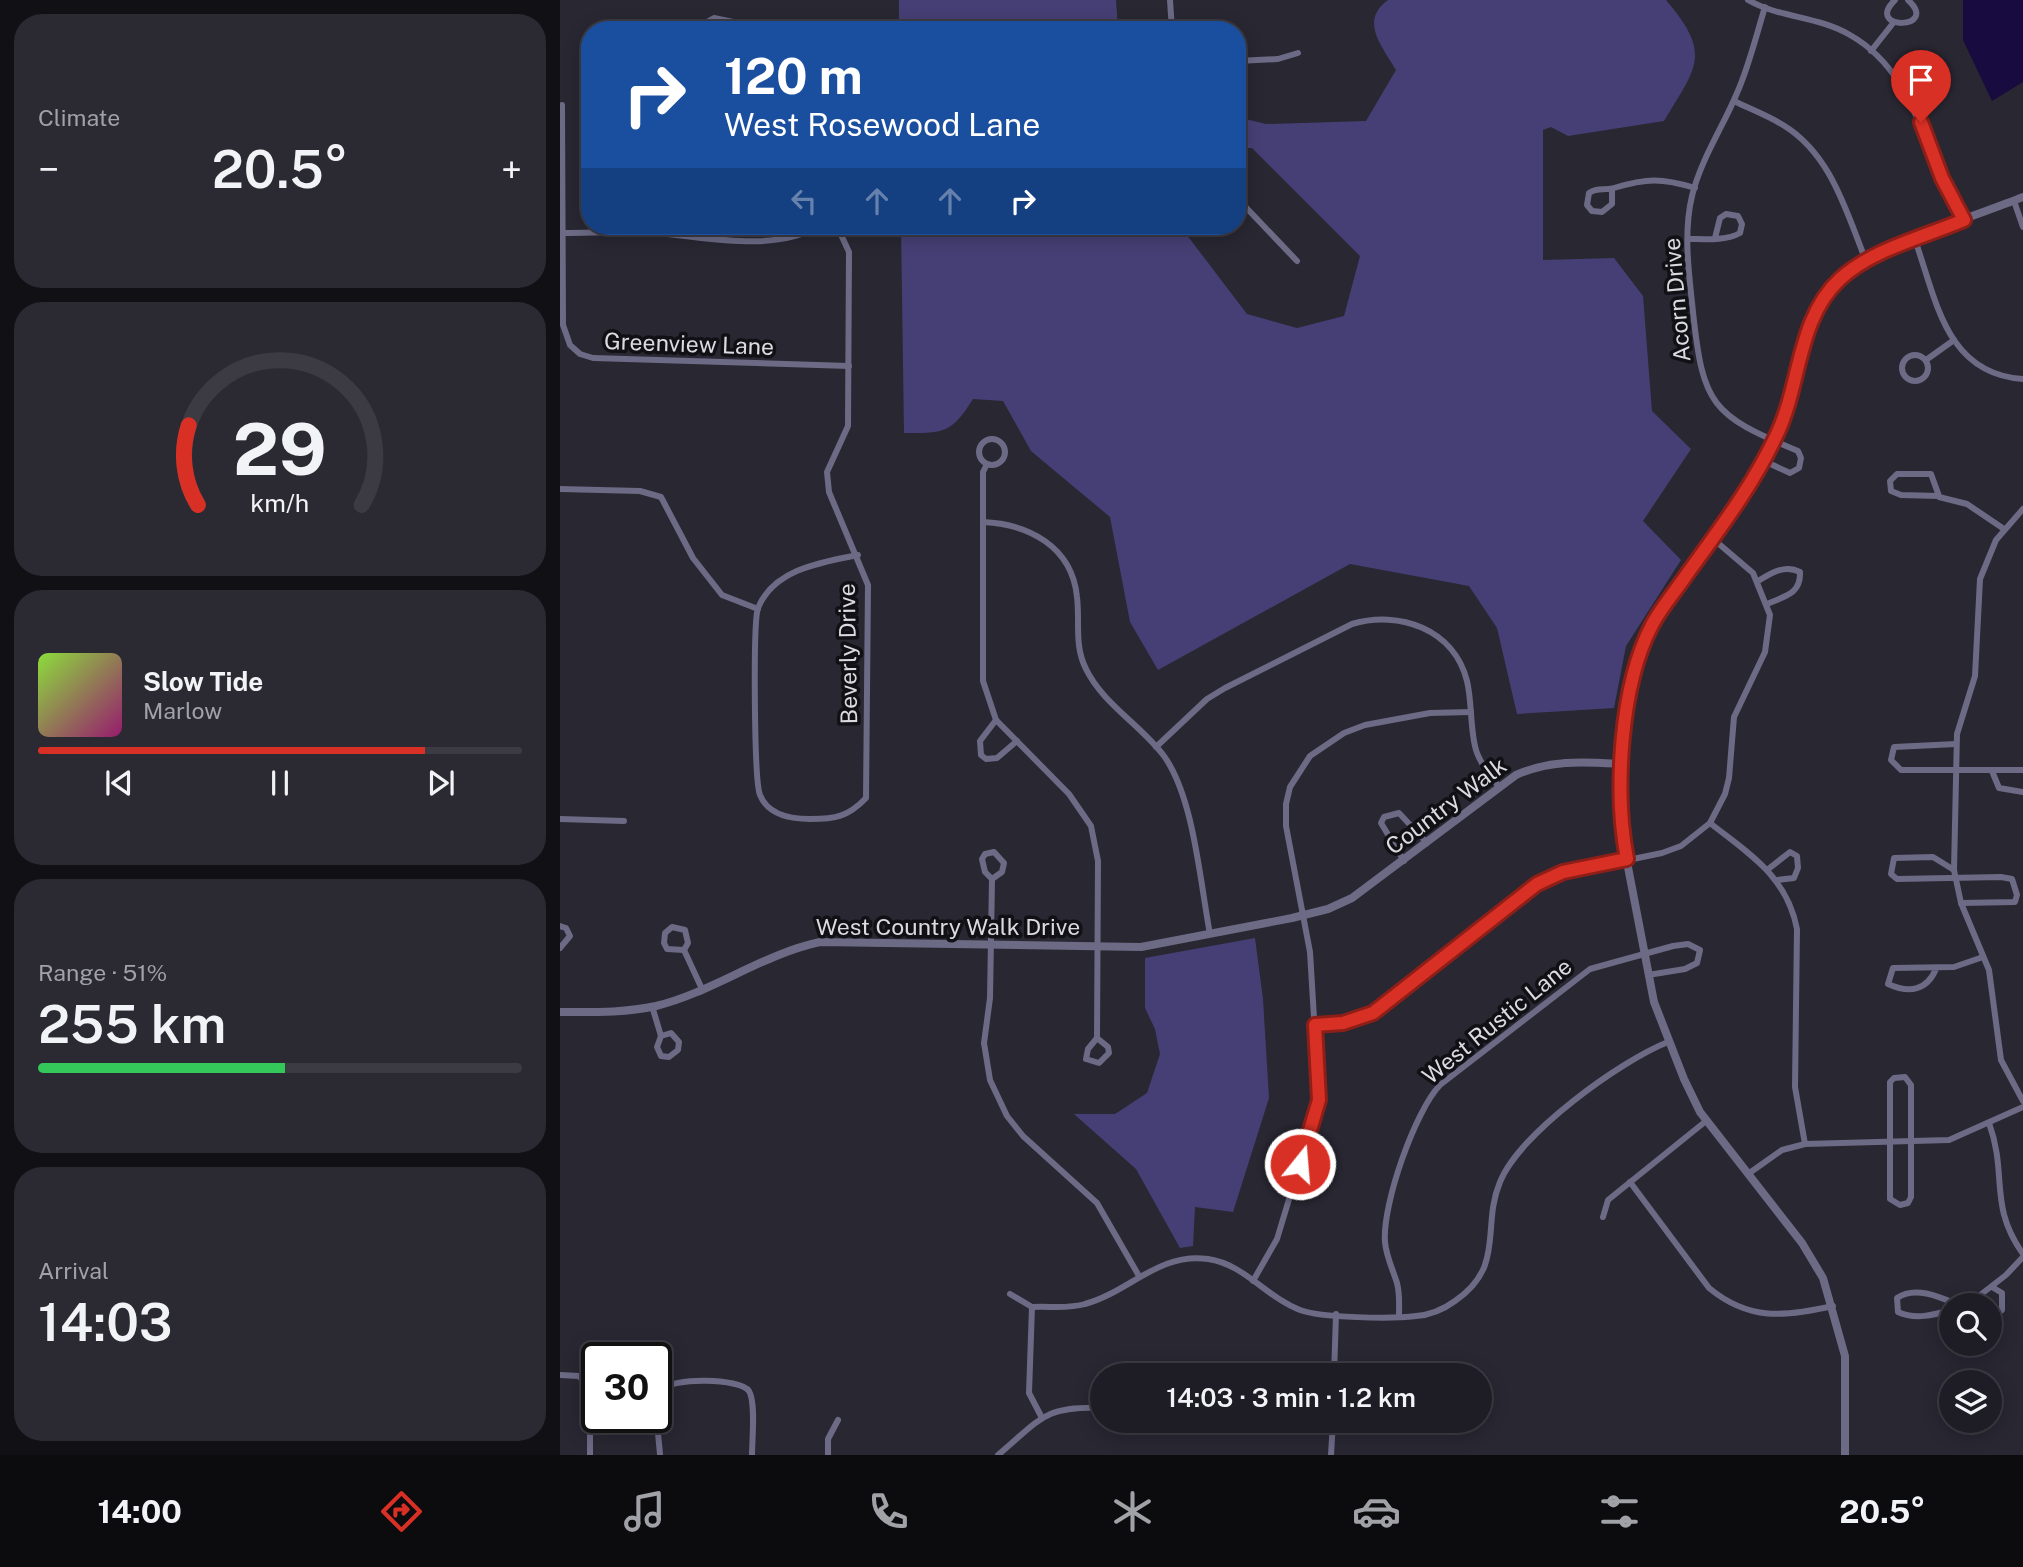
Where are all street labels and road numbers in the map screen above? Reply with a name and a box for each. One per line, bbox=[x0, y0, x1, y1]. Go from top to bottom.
street label: Acorn Drive bbox=[1658, 237, 1695, 363]
street label: Greenview Lane bbox=[604, 327, 775, 360]
street label: Beverly Drive bbox=[833, 583, 862, 725]
street label: Country Walk bbox=[1380, 751, 1511, 860]
street label: West Country Walk Drive bbox=[816, 913, 1080, 940]
street label: West Rustic Lane bbox=[1417, 952, 1577, 1089]

